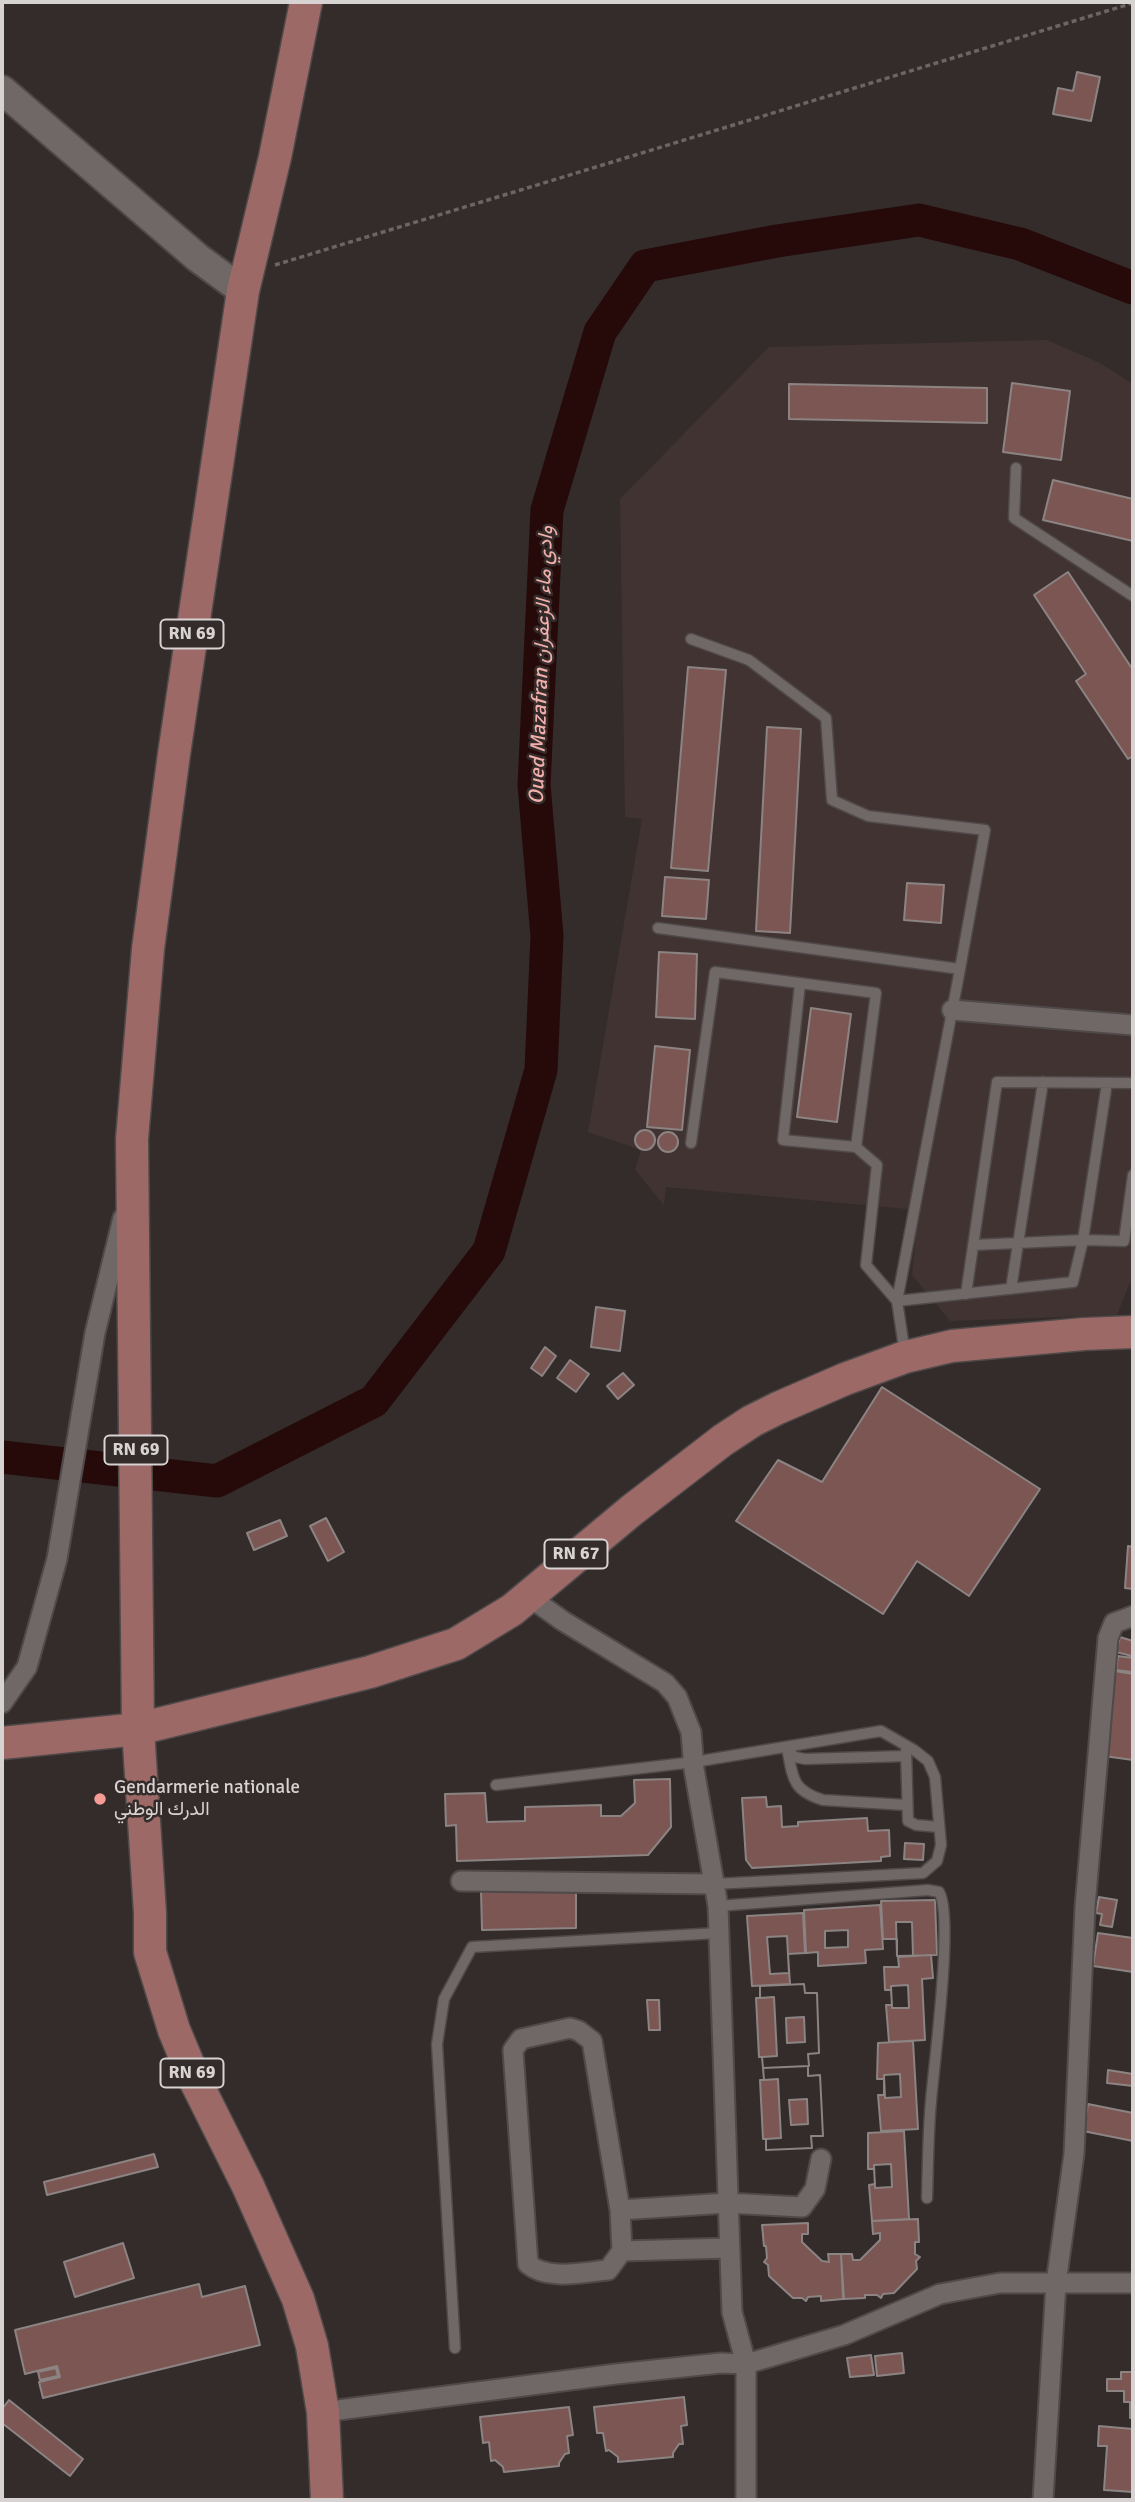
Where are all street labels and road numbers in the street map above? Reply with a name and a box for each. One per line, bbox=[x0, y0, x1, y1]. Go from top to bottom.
road number: RN 69 bbox=[160, 620, 224, 648]
road number: RN 69 bbox=[104, 1436, 168, 1464]
road number: RN 67 bbox=[544, 1540, 608, 1568]
road number: RN 69 bbox=[160, 2059, 224, 2088]

